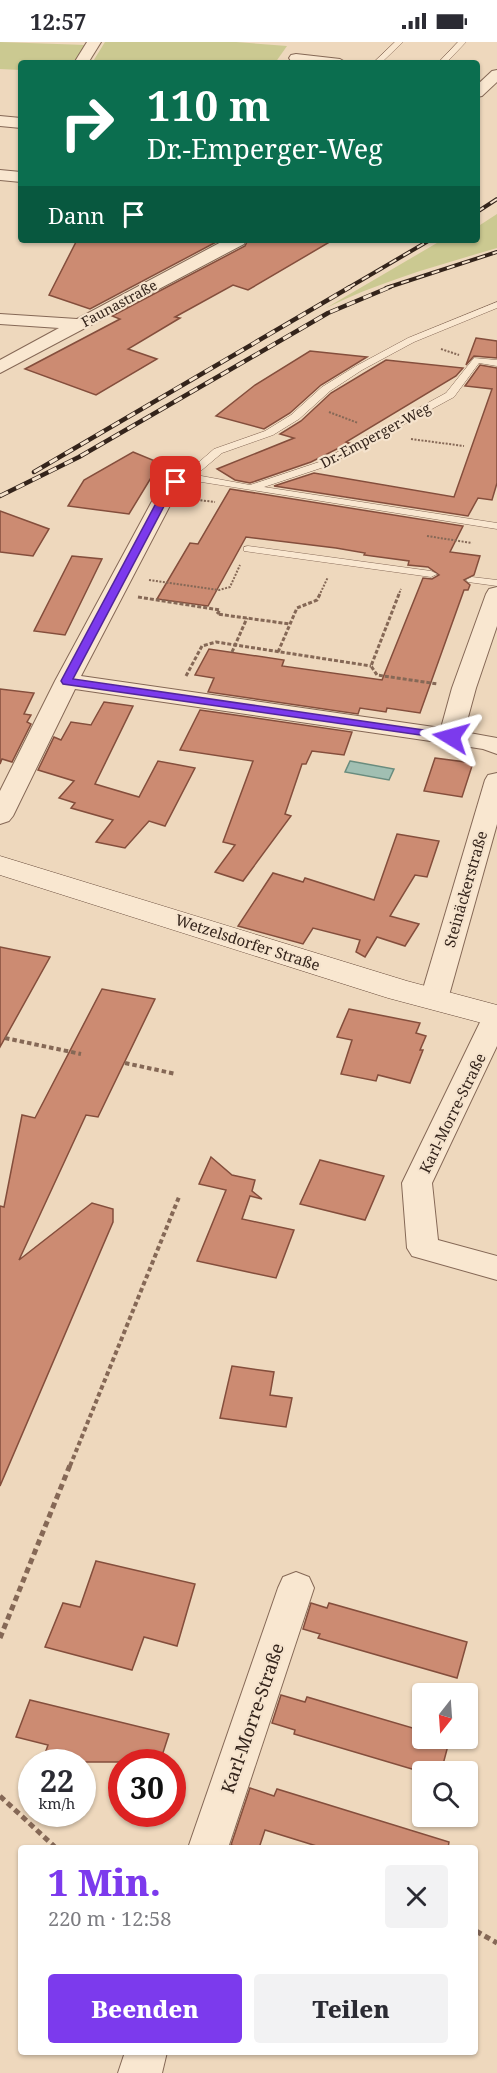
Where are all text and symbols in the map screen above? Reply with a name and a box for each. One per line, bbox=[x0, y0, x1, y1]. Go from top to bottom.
text: 12:57 bbox=[30, 6, 86, 36]
text: 110 m bbox=[147, 76, 271, 133]
icon: right bbox=[48, 84, 126, 162]
text: Dr.-Emperger-Weg bbox=[147, 130, 383, 167]
icon: arrive bbox=[117, 198, 150, 231]
text: Dann bbox=[48, 200, 105, 230]
street label: Faunastraße bbox=[78, 275, 160, 331]
street label: Dr.-Emperger-Weg bbox=[317, 398, 434, 472]
pin bbox=[150, 456, 201, 507]
icon: arrive bbox=[159, 465, 192, 498]
position arrow bbox=[419, 705, 483, 769]
street label: Steinäckerstraße bbox=[439, 828, 491, 950]
street label: Wetzelsdorfer Straße bbox=[173, 909, 323, 975]
street label: Karl-Morre-Straße bbox=[414, 1050, 490, 1176]
street label: Karl-Morre-Straße bbox=[215, 1640, 289, 1796]
north arrow bbox=[412, 1683, 478, 1749]
map controls bbox=[412, 1683, 478, 1827]
speed limit sign: 30 bbox=[108, 1749, 186, 1827]
text: 22 bbox=[40, 1760, 74, 1801]
button: search bbox=[412, 1761, 478, 1827]
text: km/h bbox=[39, 1793, 75, 1813]
text: 1 Min. bbox=[48, 1858, 161, 1907]
button: close bbox=[385, 1865, 448, 1928]
text: 220 m · 12:58 bbox=[48, 1905, 171, 1932]
button: Beenden bbox=[48, 1974, 242, 2043]
button: Teilen bbox=[254, 1974, 448, 2043]

